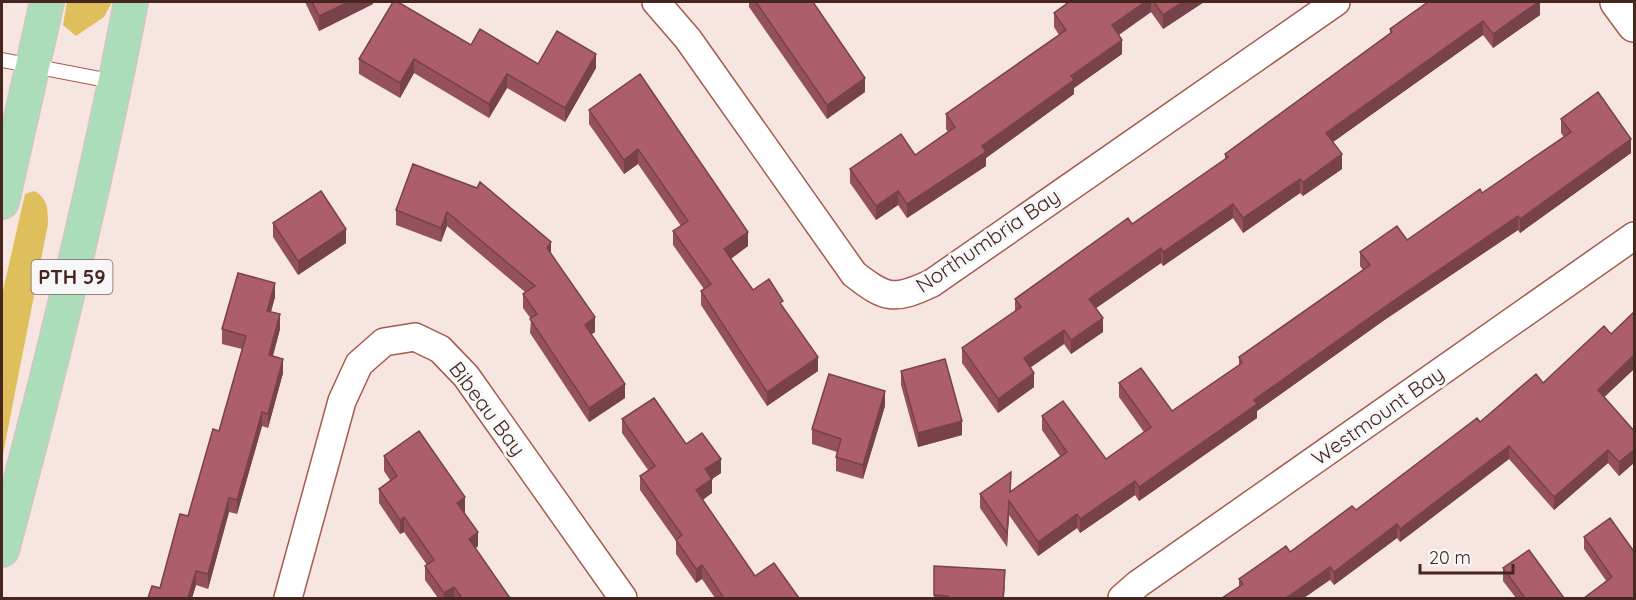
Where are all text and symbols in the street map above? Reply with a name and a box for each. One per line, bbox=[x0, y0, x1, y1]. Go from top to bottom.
street label: Northumbria Bay bbox=[910, 182, 1064, 298]
road number: PTH 59 bbox=[32, 260, 112, 294]
street label: Bibeau Bay bbox=[444, 356, 532, 461]
street label: Westmount Bay bbox=[1306, 360, 1449, 471]
scale bar bbox=[1420, 537, 1513, 575]
text: 20 m bbox=[1429, 546, 1471, 569]

